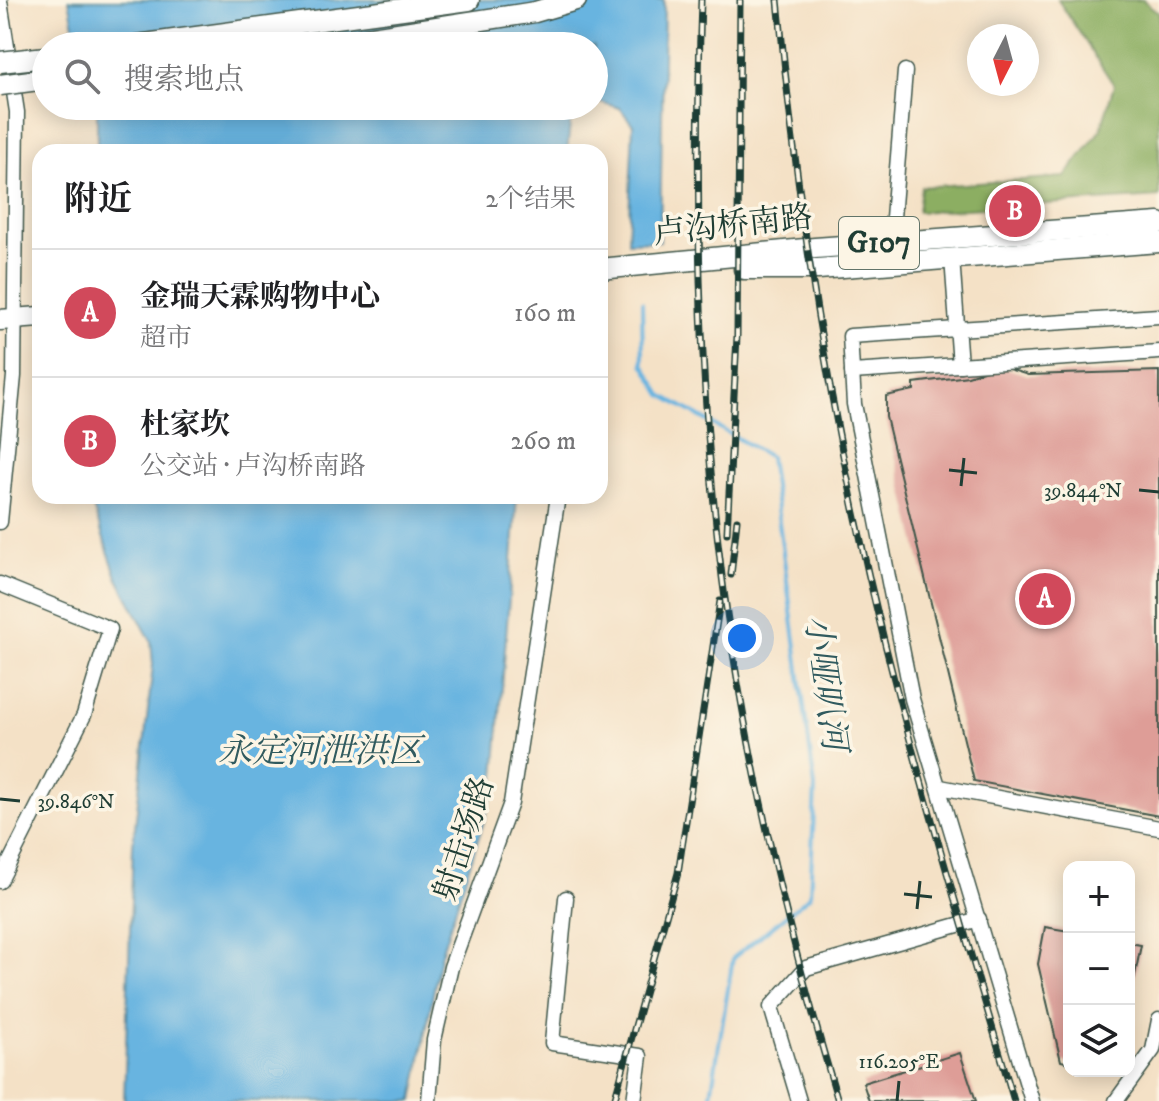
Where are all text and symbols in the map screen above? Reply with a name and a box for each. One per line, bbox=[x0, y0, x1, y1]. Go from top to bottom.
north arrow bbox=[967, 24, 1039, 96]
search box bbox=[32, 32, 608, 120]
icon: search bbox=[60, 54, 104, 98]
text: 搜索地点 bbox=[124, 62, 244, 99]
text: 附近 bbox=[64, 179, 132, 221]
pin: B bbox=[989, 181, 1041, 241]
text: 2个结果 bbox=[485, 183, 576, 216]
street label: 卢沟桥南路 bbox=[651, 198, 815, 254]
road number: G107 bbox=[839, 217, 919, 269]
text: 金瑞天霖购物中心 bbox=[140, 279, 380, 316]
text: A bbox=[82, 297, 98, 330]
text: 160 m bbox=[514, 297, 576, 330]
text: 超市 bbox=[140, 322, 192, 355]
text: 杜家坎 bbox=[140, 407, 230, 444]
text: B bbox=[82, 425, 98, 458]
text: 260 m bbox=[511, 425, 576, 458]
text: 公交站 · 卢沟桥南路 bbox=[140, 450, 365, 483]
text: 39.844°N bbox=[1044, 479, 1122, 504]
pin: A bbox=[1019, 569, 1071, 629]
water label: 小哑叭河 bbox=[795, 613, 856, 759]
your location bbox=[722, 618, 762, 658]
water label: 永定河泄洪区 bbox=[218, 731, 426, 773]
street label: 射击场路 bbox=[426, 772, 504, 906]
text: 39.846°N bbox=[38, 790, 114, 815]
map controls bbox=[1063, 861, 1135, 1077]
button: + bbox=[1063, 861, 1135, 933]
button: − bbox=[1063, 933, 1135, 1005]
button: layers bbox=[1063, 1005, 1135, 1077]
text: 116.205°E bbox=[859, 1050, 939, 1075]

